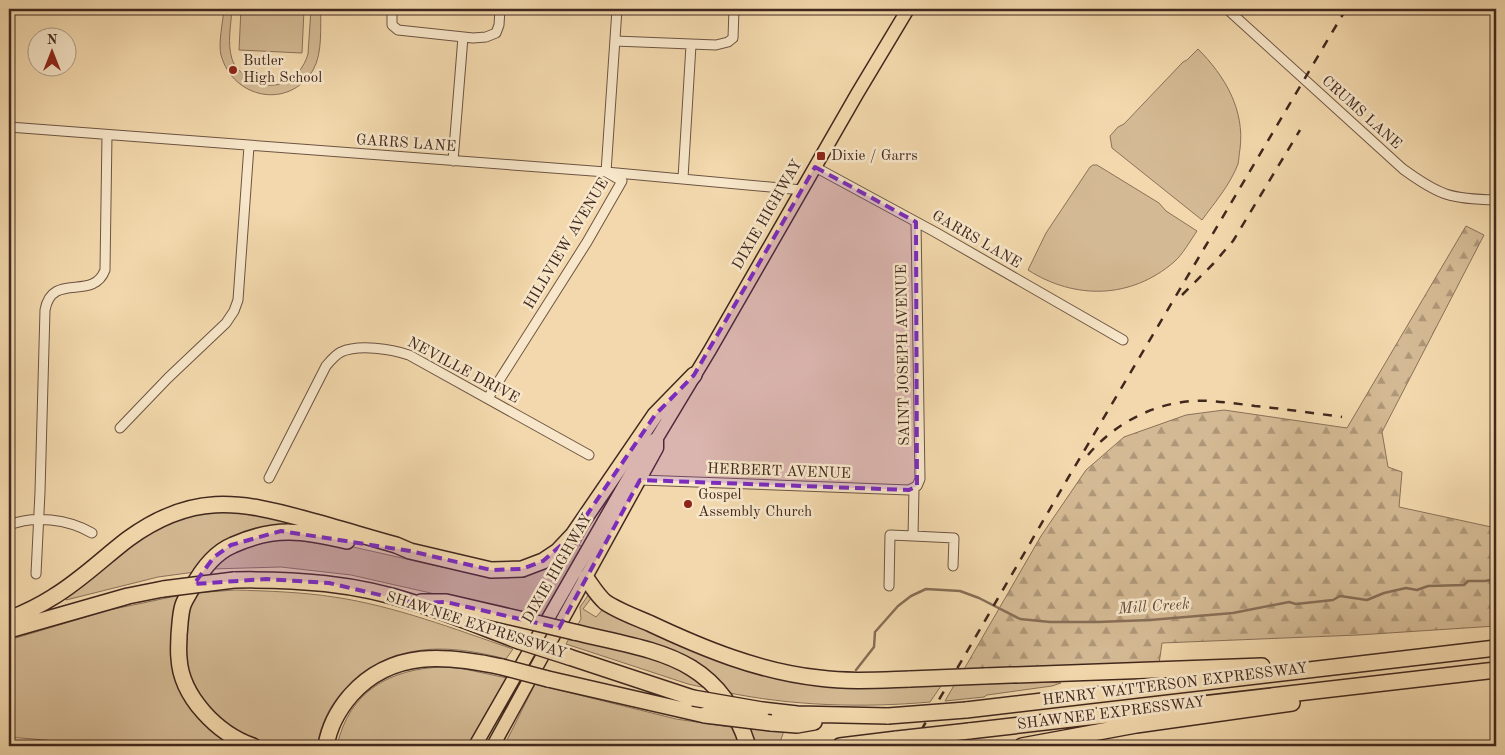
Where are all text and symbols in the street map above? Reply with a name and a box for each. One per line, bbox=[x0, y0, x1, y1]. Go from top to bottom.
north arrow bbox=[28, 28, 78, 78]
text: N bbox=[47, 33, 58, 47]
place label: Butler High School bbox=[243, 54, 322, 86]
marker: Butler High School bbox=[227, 64, 239, 76]
street label: CRUMS LANE bbox=[1318, 73, 1404, 153]
street label: GARRS LANE bbox=[356, 133, 456, 155]
place label: Dixie / Garrs bbox=[831, 149, 918, 164]
marker: Dixie / Garrs bbox=[815, 150, 827, 162]
street label: DIXIE HIGHWAY bbox=[730, 157, 806, 272]
street label: HILLVIEW AVENUE bbox=[522, 176, 612, 312]
street label: GARRS LANE bbox=[929, 208, 1023, 272]
street label: SAINT JOSEPH AVENUE bbox=[895, 264, 913, 446]
street label: NEVILLE DRIVE bbox=[405, 335, 521, 407]
street label: HERBERT AVENUE bbox=[707, 462, 851, 482]
place label: Gospel Assembly Church bbox=[698, 488, 812, 520]
marker: Gospel Assembly Church bbox=[682, 498, 694, 510]
street label: DIXIE HIGHWAY bbox=[520, 511, 596, 626]
street label: SHAWNEE EXPRESSWAY bbox=[384, 590, 568, 662]
water label: Mill Creek bbox=[1117, 596, 1191, 618]
street label: HENRY WATTERSON EXPRESSWAY bbox=[1042, 661, 1308, 709]
street label: SHAWNEE EXPRESSWAY bbox=[1017, 695, 1206, 733]

